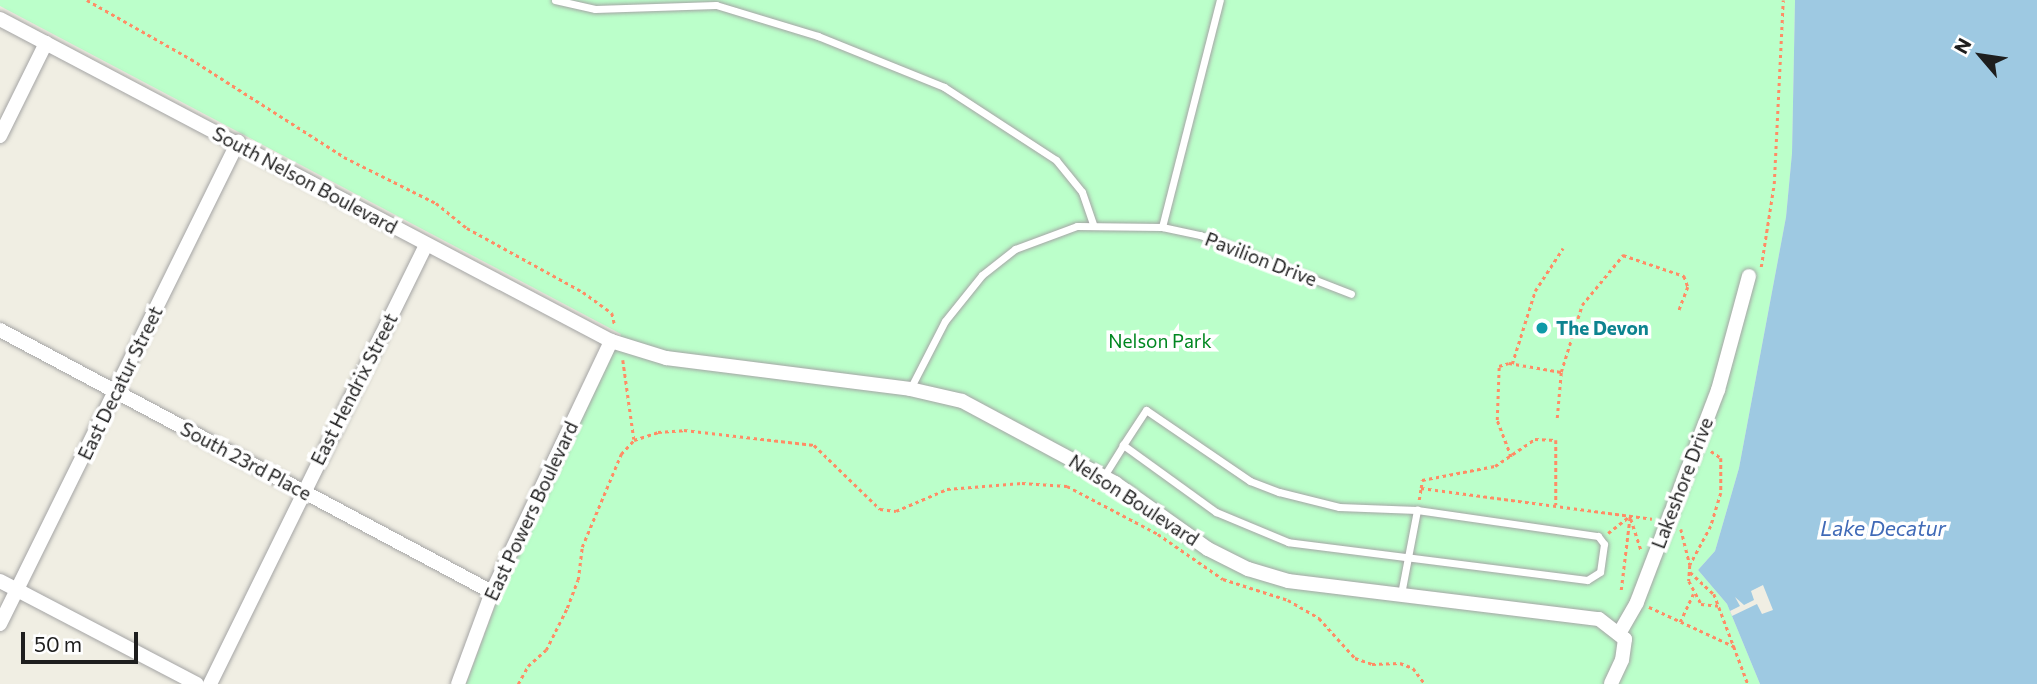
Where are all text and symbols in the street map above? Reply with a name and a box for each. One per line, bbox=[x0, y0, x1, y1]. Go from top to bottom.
north arrow bbox=[1946, 21, 2016, 91]
text: N bbox=[1949, 34, 1976, 57]
street label: South Nelson Boulevard bbox=[209, 122, 401, 238]
street label: Pavilion Drive bbox=[1202, 227, 1320, 291]
street label: East Decatur Street bbox=[73, 303, 167, 463]
street label: East Hendrix Street bbox=[306, 309, 402, 469]
place label: The Devon bbox=[1556, 317, 1649, 339]
marker: The Devon bbox=[1534, 320, 1550, 336]
park label: Nelson Park bbox=[1108, 330, 1212, 352]
street label: Lakeshore Drive bbox=[1647, 414, 1717, 552]
street label: South 23rd Place bbox=[177, 417, 315, 505]
street label: East Powers Boulevard bbox=[479, 418, 583, 604]
street label: Nelson Boulevard bbox=[1065, 450, 1203, 550]
water label: Lake Decatur bbox=[1820, 515, 1946, 541]
scale bar bbox=[24, 618, 142, 662]
text: 50 m bbox=[34, 631, 82, 656]

